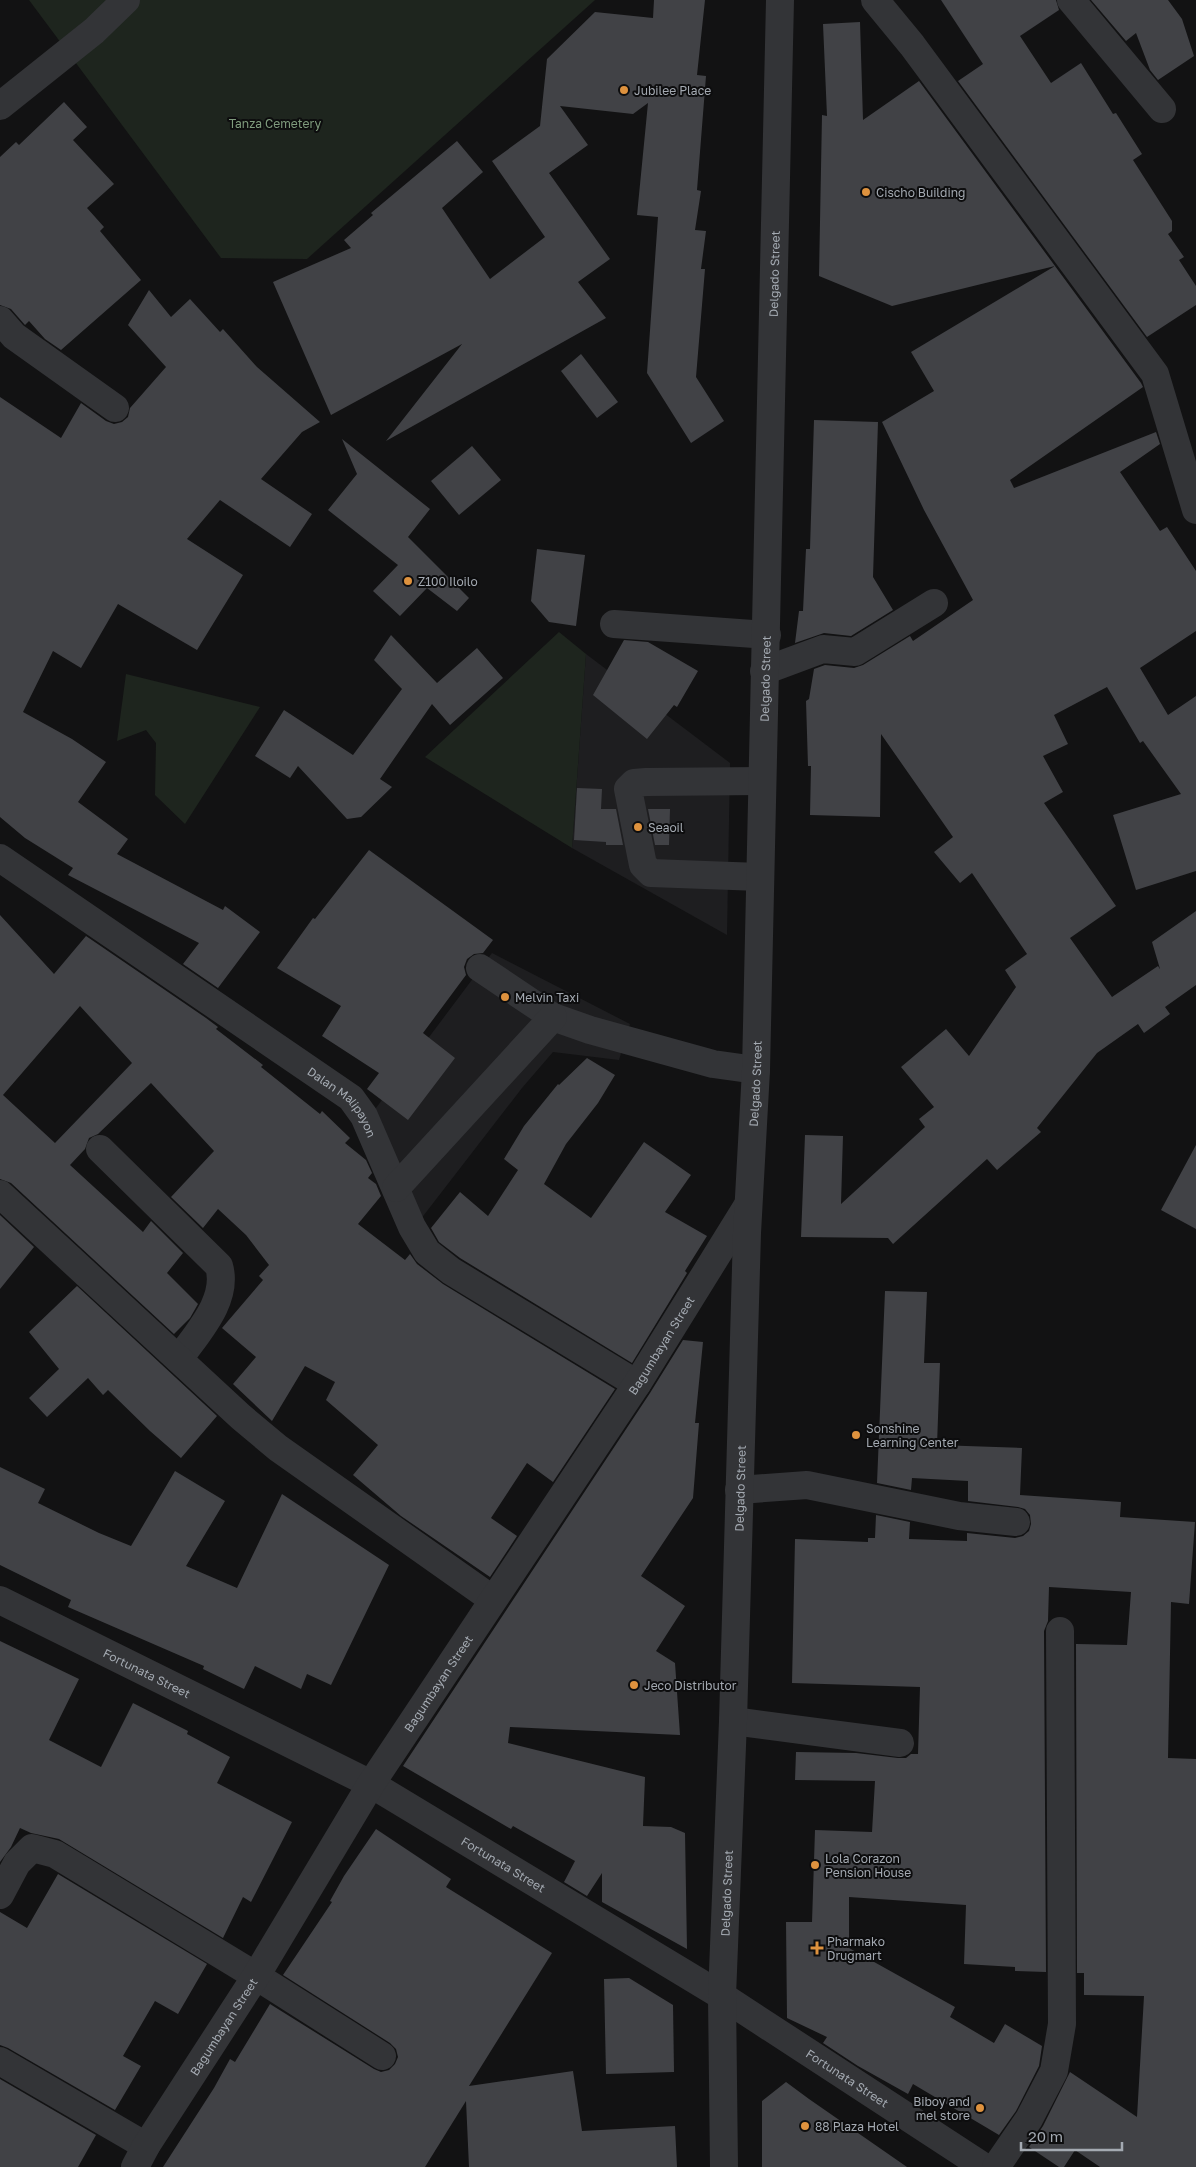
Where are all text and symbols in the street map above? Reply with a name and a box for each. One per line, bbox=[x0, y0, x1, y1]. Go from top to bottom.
place label: Jubilee Place bbox=[634, 83, 711, 98]
marker: Jubilee Place bbox=[618, 84, 630, 96]
park label: Tanza Cemetery bbox=[229, 116, 322, 131]
place label: Cischo Building bbox=[876, 185, 965, 200]
marker: Cischo Building bbox=[860, 186, 872, 198]
street label: Delgado Street bbox=[765, 230, 782, 317]
place label: Z100 Iloilo bbox=[418, 574, 478, 589]
marker: Z100 Iloilo bbox=[402, 575, 414, 587]
street label: Delgado Street bbox=[756, 635, 773, 722]
place label: Seaoil bbox=[648, 820, 684, 835]
marker: Seaoil bbox=[632, 821, 644, 833]
place label: Melvin Taxi bbox=[515, 990, 579, 1005]
marker: Melvin Taxi bbox=[499, 991, 511, 1003]
street label: Delgado Street bbox=[745, 1040, 764, 1127]
street label: Dalan Malipayon bbox=[305, 1063, 380, 1139]
street label: Bagumbayan Street bbox=[625, 1293, 697, 1397]
place label: Sonshine Learning Center bbox=[866, 1421, 959, 1450]
marker: Sonshine Learning Center bbox=[850, 1429, 862, 1441]
street label: Delgado Street bbox=[731, 1445, 748, 1532]
street label: Bagumbayan Street bbox=[400, 1632, 476, 1735]
street label: Fortunata Street bbox=[101, 1645, 193, 1701]
place label: Jeco Distributor bbox=[644, 1678, 737, 1693]
marker: Jeco Distributor bbox=[628, 1679, 640, 1691]
street label: Fortunata Street bbox=[459, 1833, 548, 1895]
street label: Delgado Street bbox=[717, 1849, 735, 1937]
place label: Lola Corazon Pension House bbox=[825, 1851, 911, 1880]
marker: Lola Corazon Pension House bbox=[809, 1859, 821, 1871]
place label: Pharmako Drugmart bbox=[827, 1934, 885, 1963]
marker: Pharmako Drugmart bbox=[811, 1942, 823, 1954]
street label: Bagumbayan Street bbox=[186, 1975, 260, 2078]
street label: Fortunata Street bbox=[803, 2046, 892, 2110]
place label: Biboy and mel store bbox=[913, 2094, 970, 2123]
marker: Biboy and mel store bbox=[974, 2102, 986, 2114]
place label: 88 Plaza Hotel bbox=[815, 2119, 899, 2134]
marker: 88 Plaza Hotel bbox=[799, 2120, 811, 2132]
scale bar bbox=[1021, 2120, 1122, 2152]
text: 20 m bbox=[1028, 2127, 1063, 2145]

